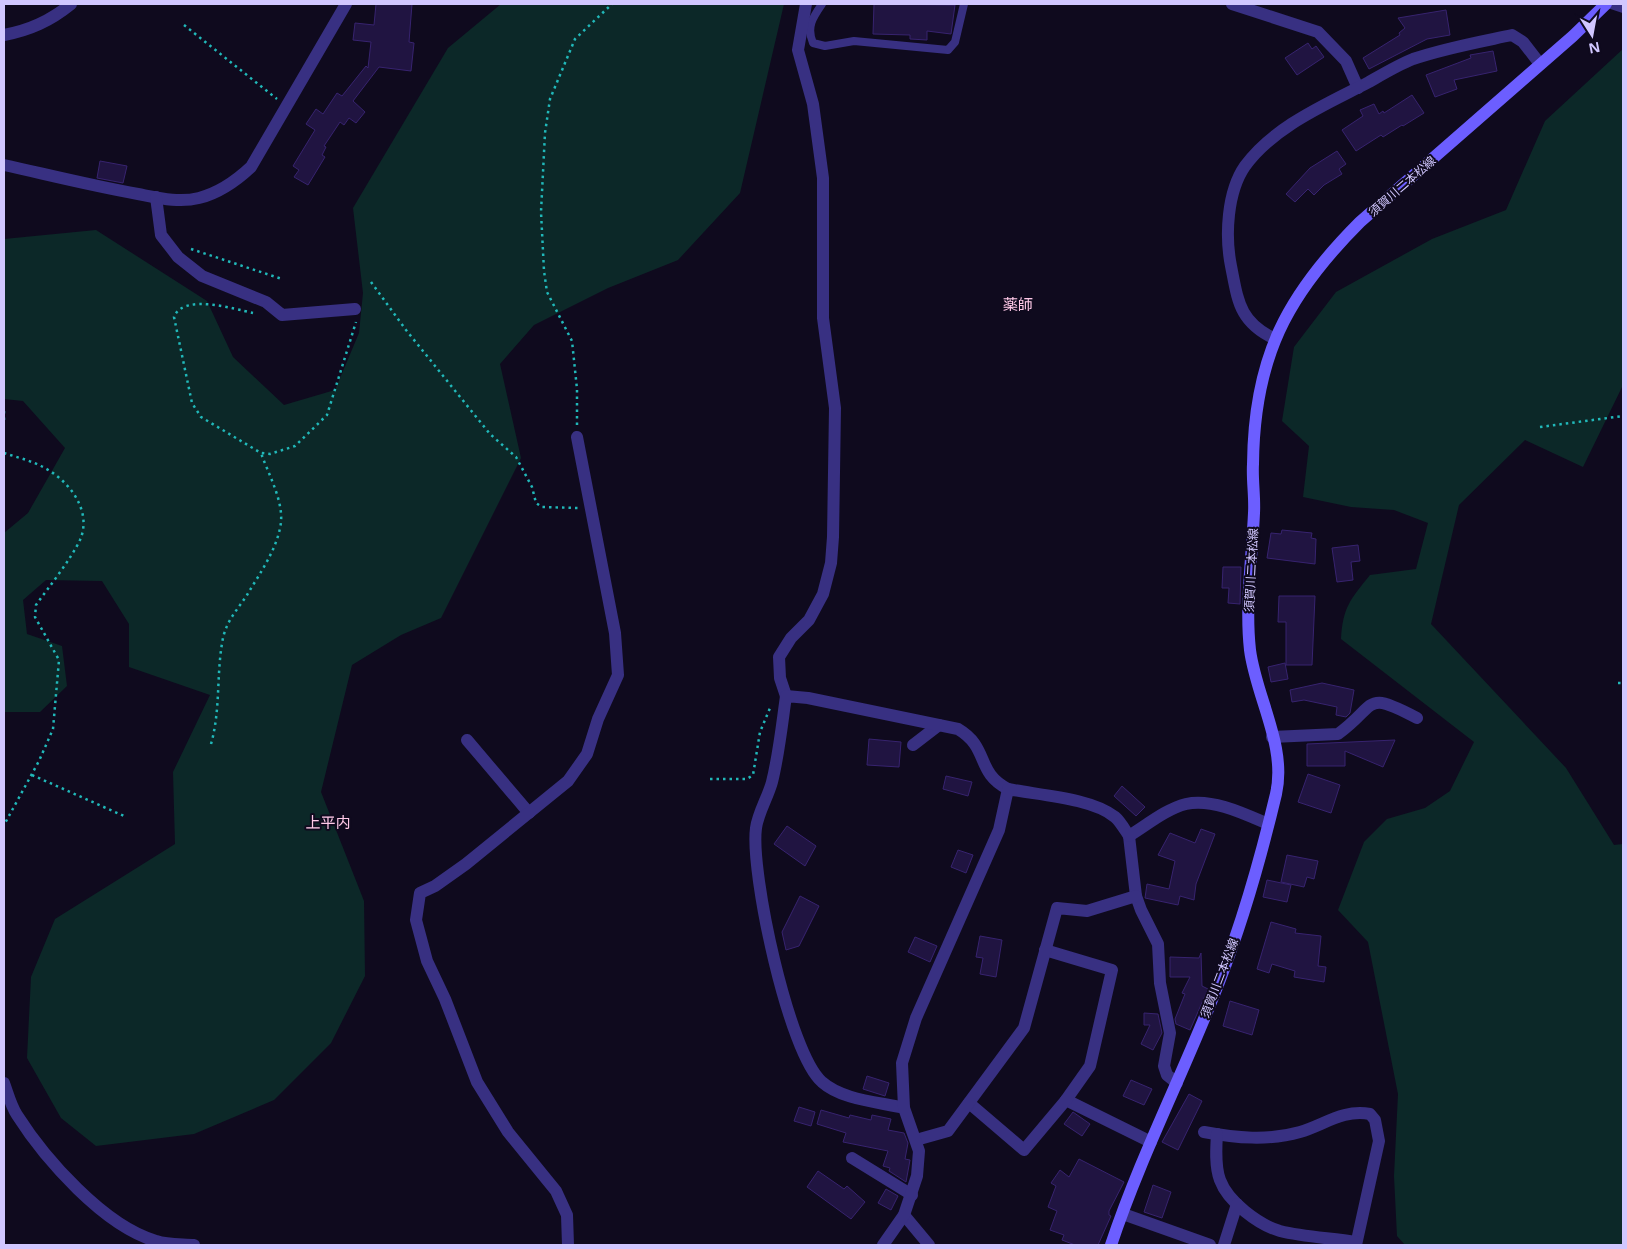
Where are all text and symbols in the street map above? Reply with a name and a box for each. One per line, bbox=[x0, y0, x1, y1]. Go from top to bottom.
north arrow bbox=[1567, 10, 1617, 60]
text: N bbox=[1587, 38, 1602, 59]
street label: 須賀川二本松線 bbox=[1365, 152, 1439, 220]
district label: 薬師 bbox=[1003, 294, 1033, 314]
street label: 須賀川二本松線 bbox=[1240, 528, 1262, 612]
district label: 上平内 bbox=[305, 812, 351, 832]
street label: 須賀川二本松線 bbox=[1196, 936, 1242, 1020]

